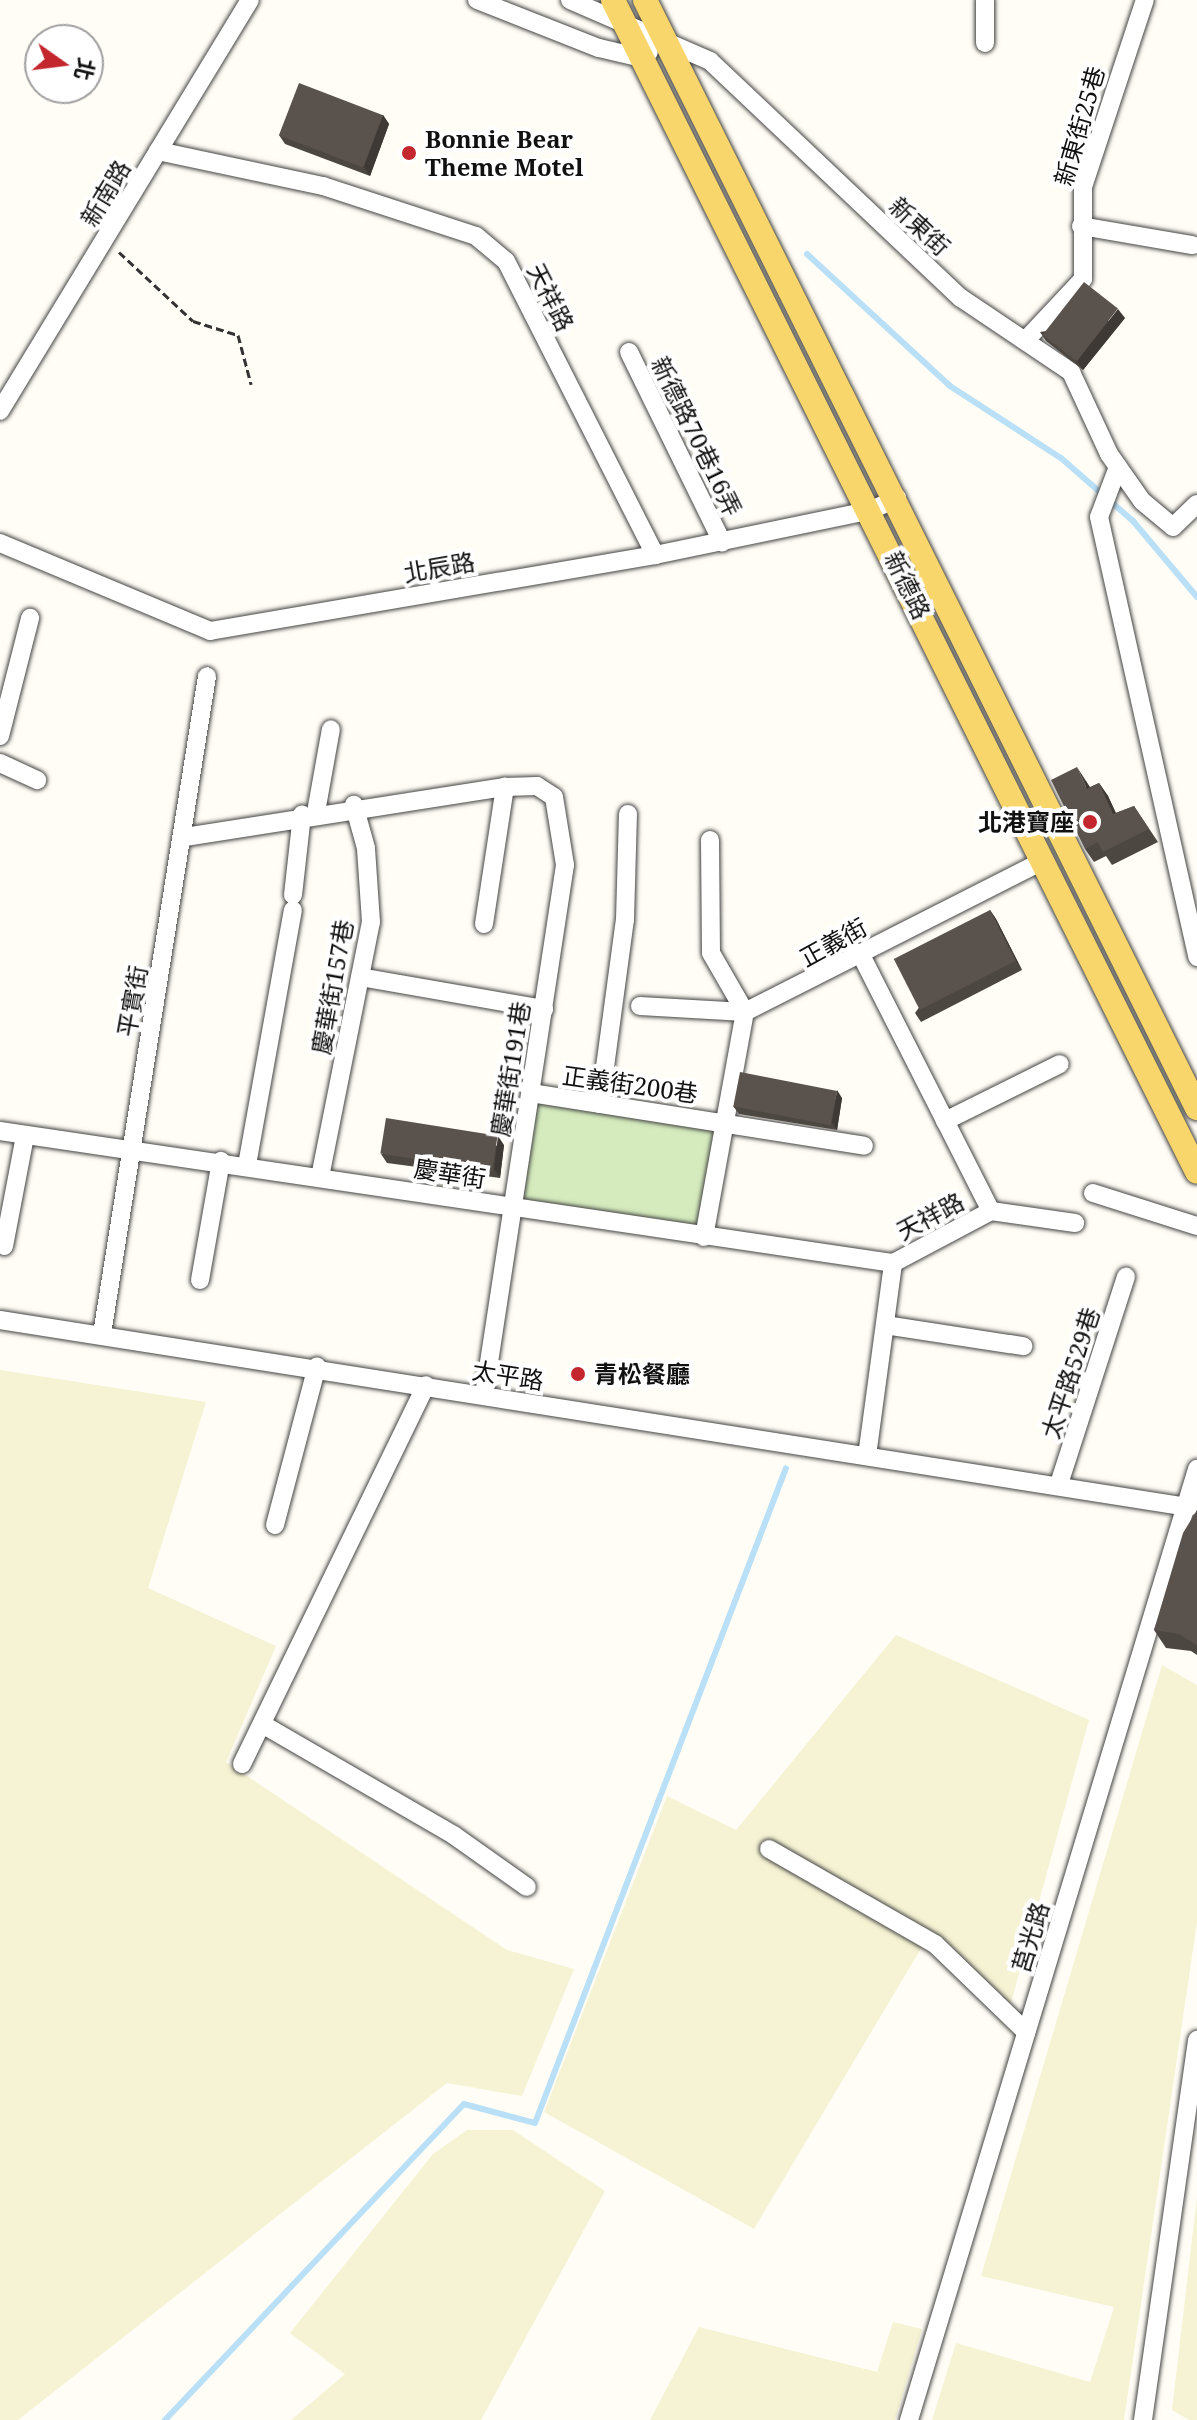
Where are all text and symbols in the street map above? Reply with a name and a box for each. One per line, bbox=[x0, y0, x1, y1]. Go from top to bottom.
north arrow bbox=[24, 24, 104, 104]
text: 北 bbox=[68, 55, 103, 84]
street label: 新東街25巷 bbox=[1048, 63, 1110, 189]
place label: Bonnie Bear Theme Motel bbox=[425, 125, 584, 181]
marker: Bonnie Bear Theme Motel bbox=[400, 144, 418, 162]
street label: 新南路 bbox=[74, 155, 136, 231]
street label: 新東街 bbox=[884, 191, 956, 261]
street label: 天祥路 bbox=[522, 258, 580, 336]
street label: 新德路70巷16弄 bbox=[646, 352, 748, 520]
street label: 新德路 bbox=[879, 546, 937, 624]
street label: 北辰路 bbox=[401, 547, 477, 587]
place label: 北港寶座 bbox=[978, 808, 1074, 836]
marker: 北港寶座 bbox=[1081, 813, 1099, 831]
street label: 正義街 bbox=[795, 912, 871, 972]
street label: 慶華街157巷 bbox=[306, 917, 358, 1057]
street label: 平實街 bbox=[112, 963, 152, 1039]
street label: 慶華街191巷 bbox=[485, 999, 535, 1139]
street label: 正義街200巷 bbox=[561, 1060, 699, 1108]
street label: 慶華街 bbox=[412, 1153, 488, 1193]
street label: 天祥路 bbox=[891, 1186, 969, 1246]
street label: 太平路529巷 bbox=[1035, 1304, 1105, 1442]
street label: 太平路 bbox=[470, 1355, 546, 1395]
place label: 青松餐廳 bbox=[594, 1360, 690, 1388]
marker: 青松餐廳 bbox=[569, 1365, 587, 1383]
street label: 莒光路 bbox=[1006, 1898, 1054, 1976]

